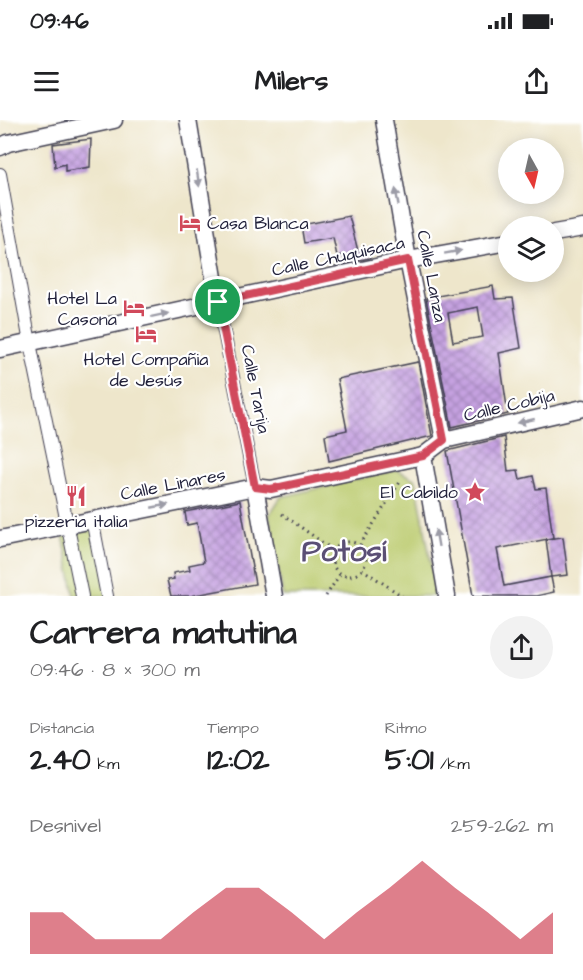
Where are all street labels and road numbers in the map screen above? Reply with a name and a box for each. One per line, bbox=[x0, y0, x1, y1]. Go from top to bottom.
street label: Calle Lanza bbox=[410, 228, 453, 324]
street label: Calle Chuquisaca bbox=[269, 230, 407, 283]
street label: Calle Tarija bbox=[235, 343, 276, 436]
street label: Calle Cobija bbox=[461, 383, 557, 428]
street label: Calle Linares bbox=[118, 462, 228, 507]

